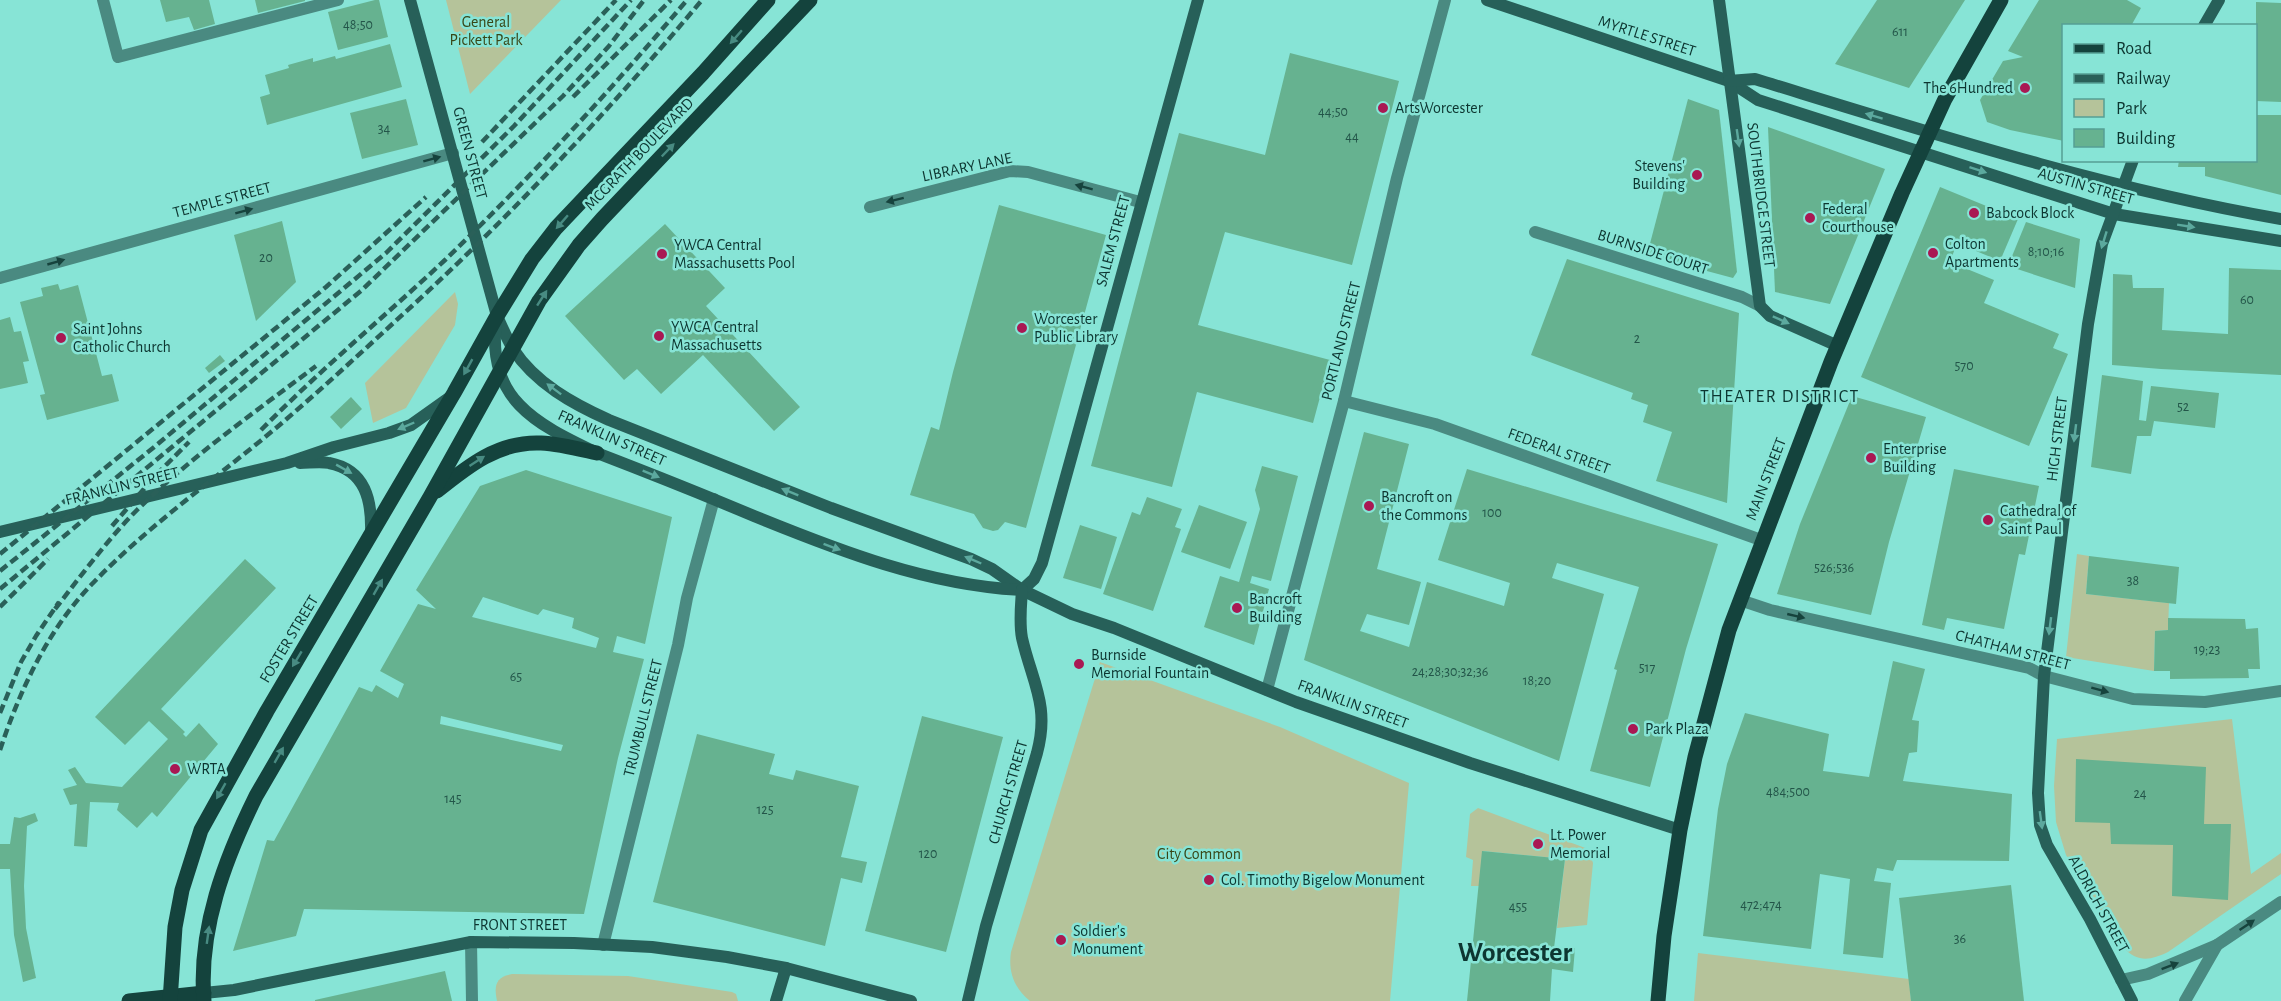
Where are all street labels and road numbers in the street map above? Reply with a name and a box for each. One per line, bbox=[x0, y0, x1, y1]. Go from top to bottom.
street label: MYRTLE STREET bbox=[1596, 13, 1698, 59]
street label: MCGRATH BOULEVARD bbox=[581, 95, 697, 213]
street label: GREEN STREET bbox=[450, 105, 490, 201]
street label: SOUTHBRIDGE STREET bbox=[1744, 122, 1778, 269]
street label: LIBRARY LANE bbox=[920, 150, 1014, 184]
street label: AUSTIN STREET bbox=[2036, 165, 2136, 207]
street label: TEMPLE STREET bbox=[171, 179, 273, 221]
street label: SALEM STREET bbox=[1093, 194, 1133, 288]
street label: BURNSIDE COURT bbox=[1596, 227, 1711, 278]
street label: PORTLAND STREET bbox=[1319, 280, 1364, 402]
street label: HIGH STREET bbox=[2044, 395, 2070, 482]
street label: FRANKLIN STREET bbox=[556, 407, 669, 469]
street label: FEDERAL STREET bbox=[1506, 425, 1612, 477]
street label: MAIN STREET bbox=[1743, 435, 1789, 522]
street label: FRANKLIN STREET bbox=[64, 464, 181, 508]
street label: FOSTER STREET bbox=[257, 592, 321, 685]
street label: CHATHAM STREET bbox=[1954, 627, 2072, 673]
street label: TRUMBULL STREET bbox=[621, 657, 665, 779]
street label: FRANKLIN STREET bbox=[1296, 677, 1411, 732]
street label: CHURCH STREET bbox=[986, 738, 1031, 846]
street label: ALDRICH STREET bbox=[2066, 853, 2132, 955]
street label: FRONT STREET bbox=[473, 917, 567, 933]

